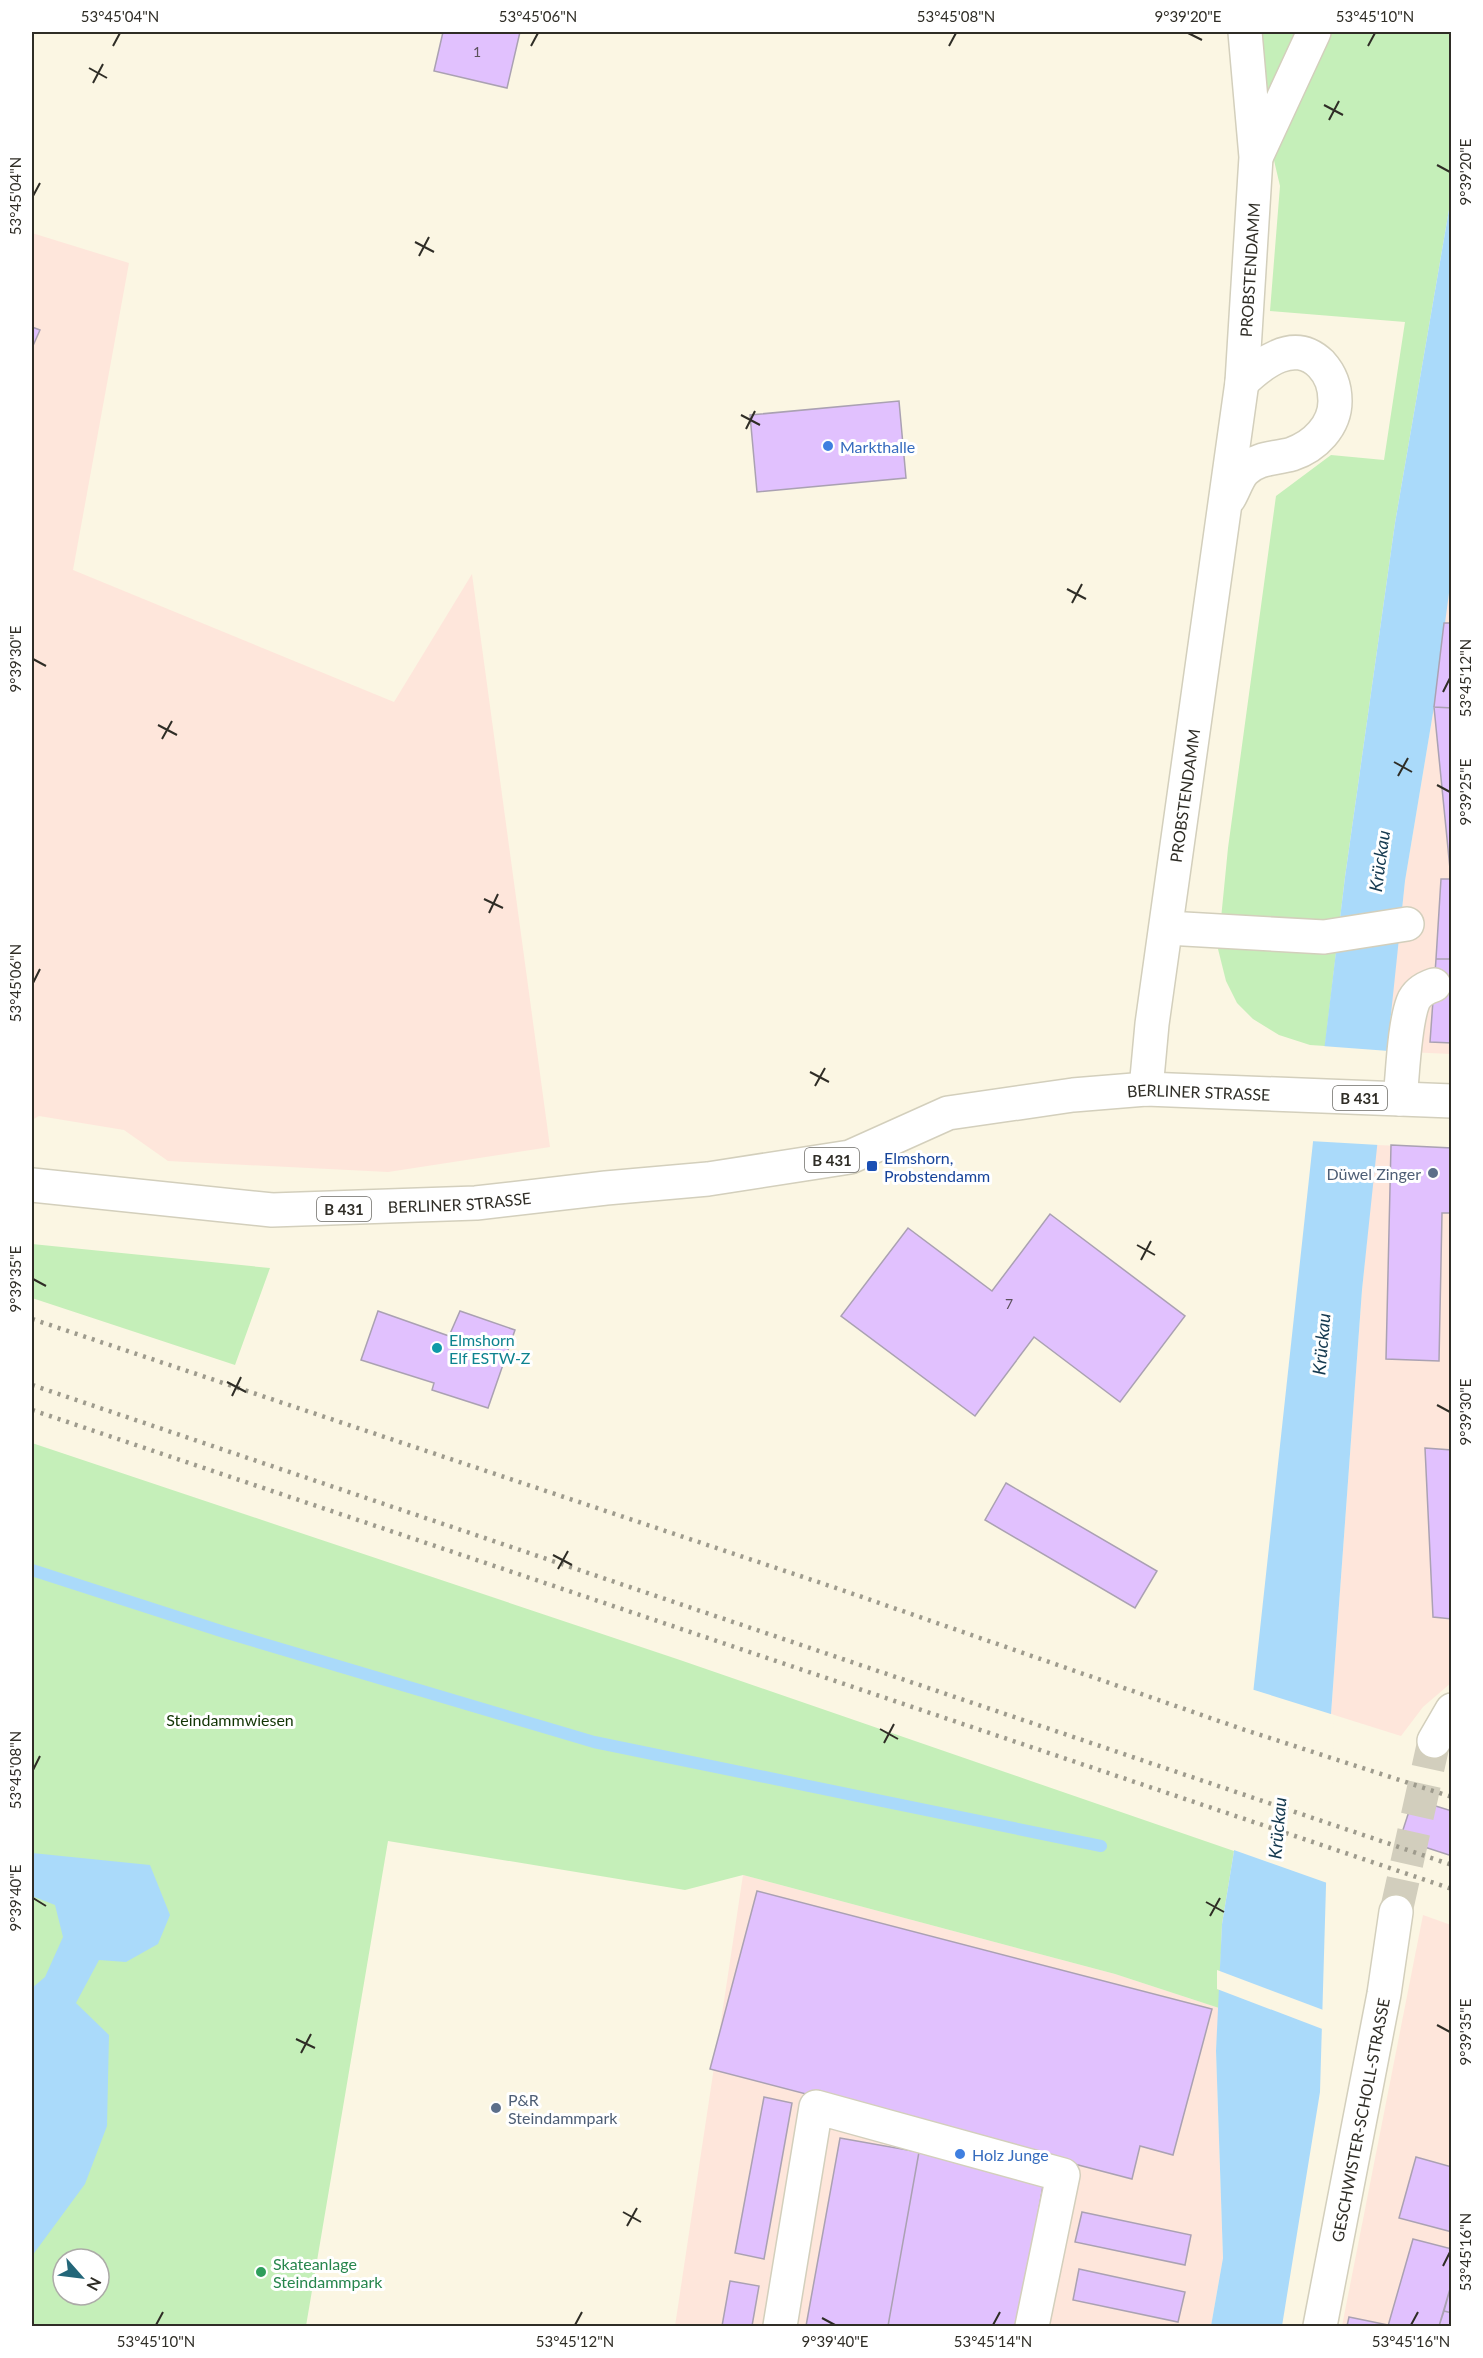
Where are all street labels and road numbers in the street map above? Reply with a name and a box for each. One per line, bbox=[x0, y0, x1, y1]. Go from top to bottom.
street label: PROBSTENDAMM bbox=[1235, 202, 1263, 338]
street label: PROBSTENDAMM bbox=[1165, 727, 1203, 864]
street label: BERLINER STRASSE bbox=[1126, 1079, 1271, 1103]
road number: B 431 bbox=[1333, 1086, 1387, 1110]
road number: B 431 bbox=[805, 1148, 859, 1172]
street label: BERLINER STRASSE bbox=[388, 1187, 532, 1216]
road number: B 431 bbox=[317, 1197, 371, 1221]
street label: GESCHWISTER-SCHOLL-STRASSE bbox=[1327, 1996, 1393, 2244]

